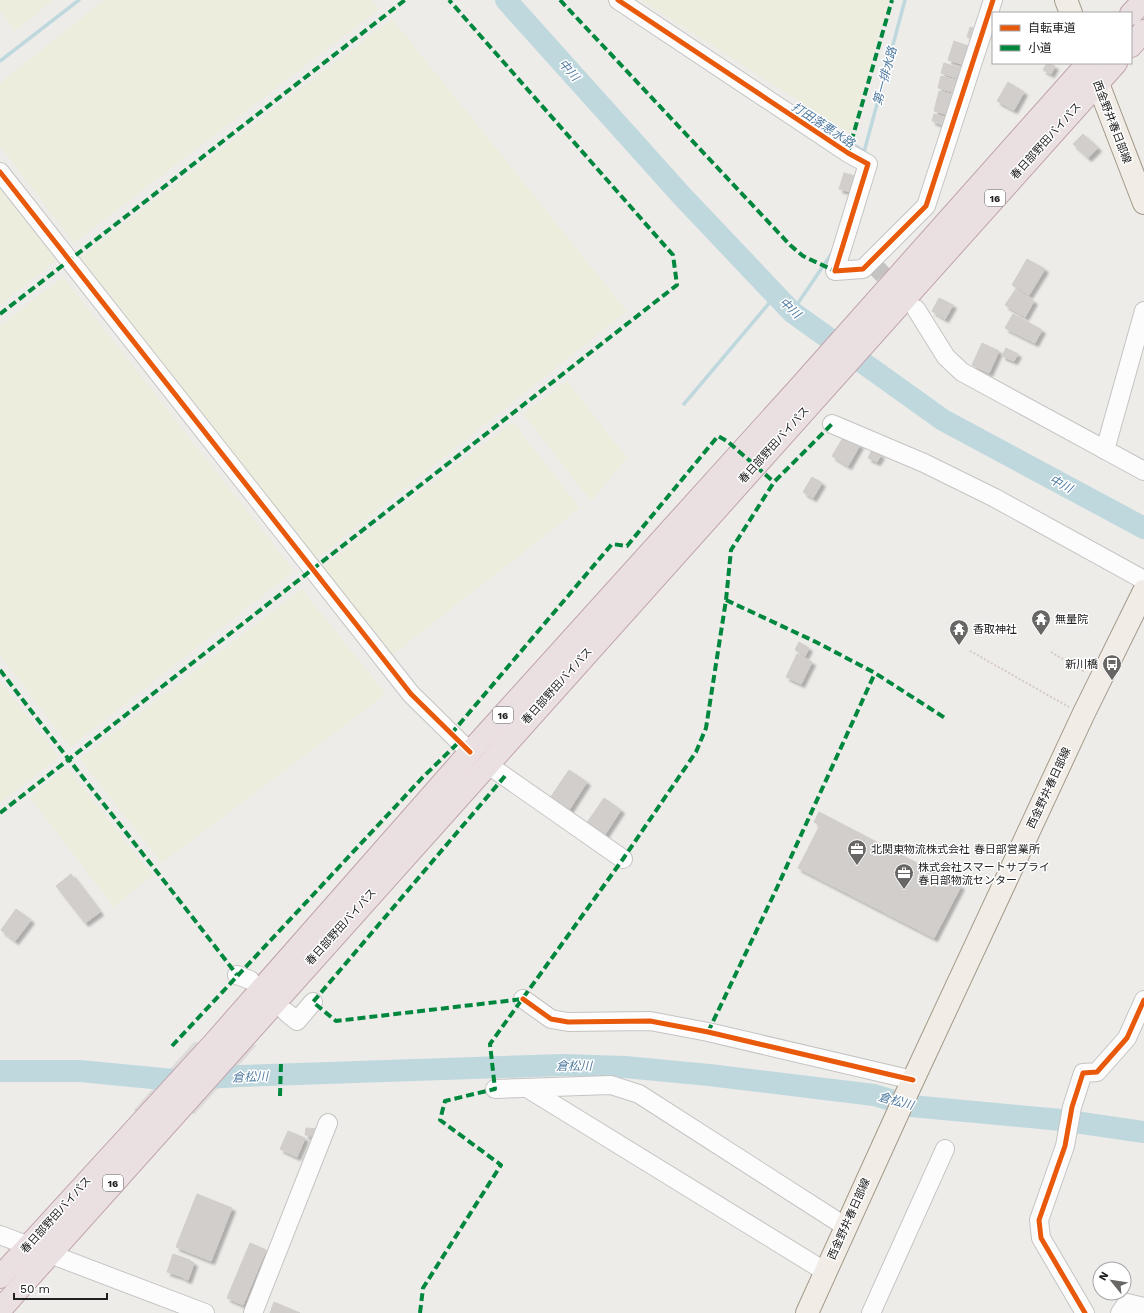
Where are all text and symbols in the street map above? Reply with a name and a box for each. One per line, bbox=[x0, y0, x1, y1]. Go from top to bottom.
legend bbox=[992, 12, 1132, 64]
text: 自転車道 bbox=[1028, 21, 1076, 35]
text: 小道 bbox=[1028, 41, 1052, 55]
water label: 第一排水路 bbox=[870, 44, 900, 107]
water label: 中川 bbox=[556, 56, 584, 85]
street label: 西金野井春日部線 bbox=[1090, 79, 1134, 165]
water label: 打田落悪水路 bbox=[789, 100, 858, 151]
street label: 春日部野田バイパス bbox=[1008, 100, 1084, 182]
road number: 16 bbox=[985, 190, 1005, 206]
water label: 中川 bbox=[776, 295, 805, 323]
street label: 春日部野田バイパス bbox=[736, 404, 812, 486]
water label: 中川 bbox=[1047, 472, 1077, 497]
temple icon: 無量院 bbox=[1030, 608, 1052, 636]
place label: 無量院 bbox=[1055, 613, 1088, 626]
temple icon: 香取神社 bbox=[948, 618, 970, 646]
place label: 香取神社 bbox=[973, 623, 1017, 636]
street label: 春日部野田バイパス bbox=[519, 645, 595, 727]
bus stop icon: 新川橋 bbox=[1101, 653, 1123, 681]
place label: 新川橋 bbox=[1065, 658, 1098, 671]
road number: 16 bbox=[493, 707, 513, 723]
street label: 西金野井春日部線 bbox=[1025, 745, 1073, 831]
office icon: 北関東物流株式会社 春日部営業所 bbox=[846, 838, 868, 866]
place label: 北関東物流株式会社 春日部営業所 bbox=[871, 843, 1041, 856]
place label: 株式会社スマートサプライ 春日部物流センター bbox=[918, 861, 1050, 887]
office icon: 株式会社スマートサプライ 春日部物流センター bbox=[893, 862, 915, 890]
street label: 春日部野田バイパス bbox=[303, 886, 379, 968]
water label: 倉松川 bbox=[556, 1059, 594, 1073]
water label: 倉松川 bbox=[232, 1069, 270, 1085]
water label: 倉松川 bbox=[877, 1090, 917, 1113]
street label: 春日部野田バイパス bbox=[18, 1174, 94, 1256]
road number: 16 bbox=[103, 1175, 123, 1191]
street label: 西金野井春日部線 bbox=[825, 1176, 873, 1262]
north arrow bbox=[1092, 1261, 1132, 1301]
text: N bbox=[1096, 1269, 1111, 1283]
scale bar bbox=[14, 1275, 107, 1301]
text: 50 m bbox=[20, 1282, 50, 1296]

